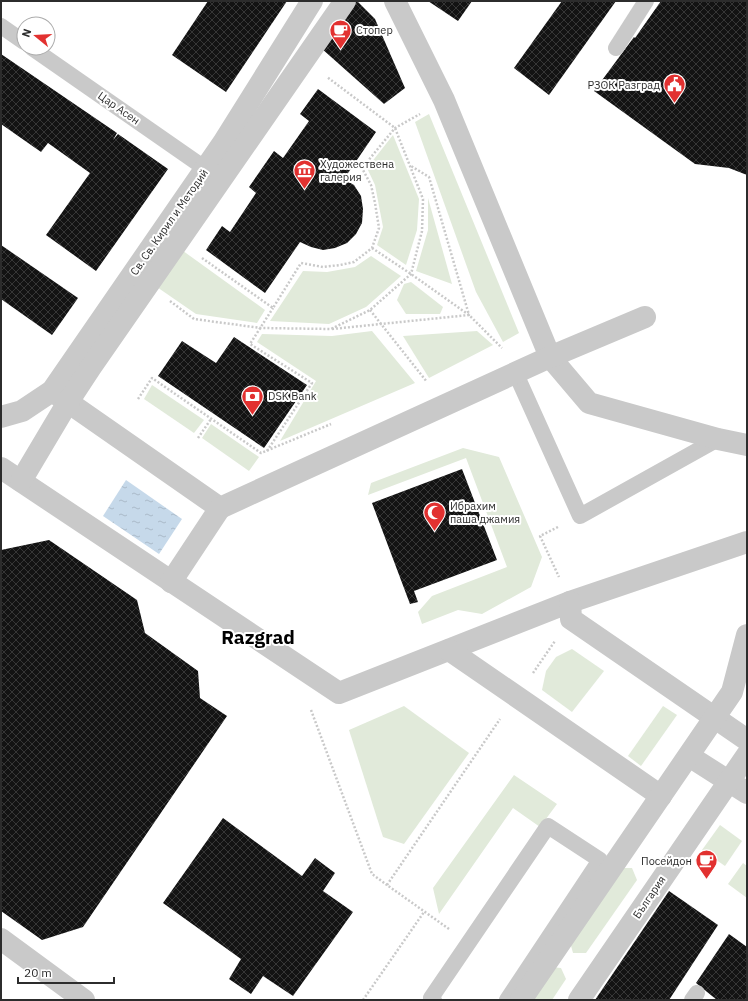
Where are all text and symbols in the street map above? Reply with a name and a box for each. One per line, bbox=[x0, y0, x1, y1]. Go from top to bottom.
north arrow bbox=[16, 16, 56, 56]
cafe icon: Стопер bbox=[328, 17, 354, 50]
place label: Стопер bbox=[356, 23, 393, 37]
text: N bbox=[19, 27, 34, 39]
public building icon: РЗОК Разград bbox=[662, 72, 688, 105]
place label: РЗОК Разград bbox=[587, 78, 660, 92]
street label: Цар Асен bbox=[95, 89, 143, 127]
museum icon: Художествена галерия bbox=[292, 157, 318, 190]
place label: Художествена галерия bbox=[320, 157, 394, 184]
street label: Св. Св. Кирил и Методий bbox=[127, 166, 211, 278]
bank icon: DSK Bank bbox=[239, 383, 265, 416]
place label: DSK Bank bbox=[268, 389, 317, 403]
mosque icon: Ибрахим паша джамия bbox=[421, 499, 447, 532]
place label: Ибрахим паша джамия bbox=[450, 499, 520, 526]
district label: Razgrad bbox=[221, 625, 295, 649]
cafe icon: Посейдон bbox=[694, 848, 720, 881]
place label: Посейдон bbox=[641, 854, 692, 868]
street label: България bbox=[630, 873, 668, 921]
scale bar bbox=[18, 959, 114, 985]
text: 20 m bbox=[24, 965, 52, 980]

